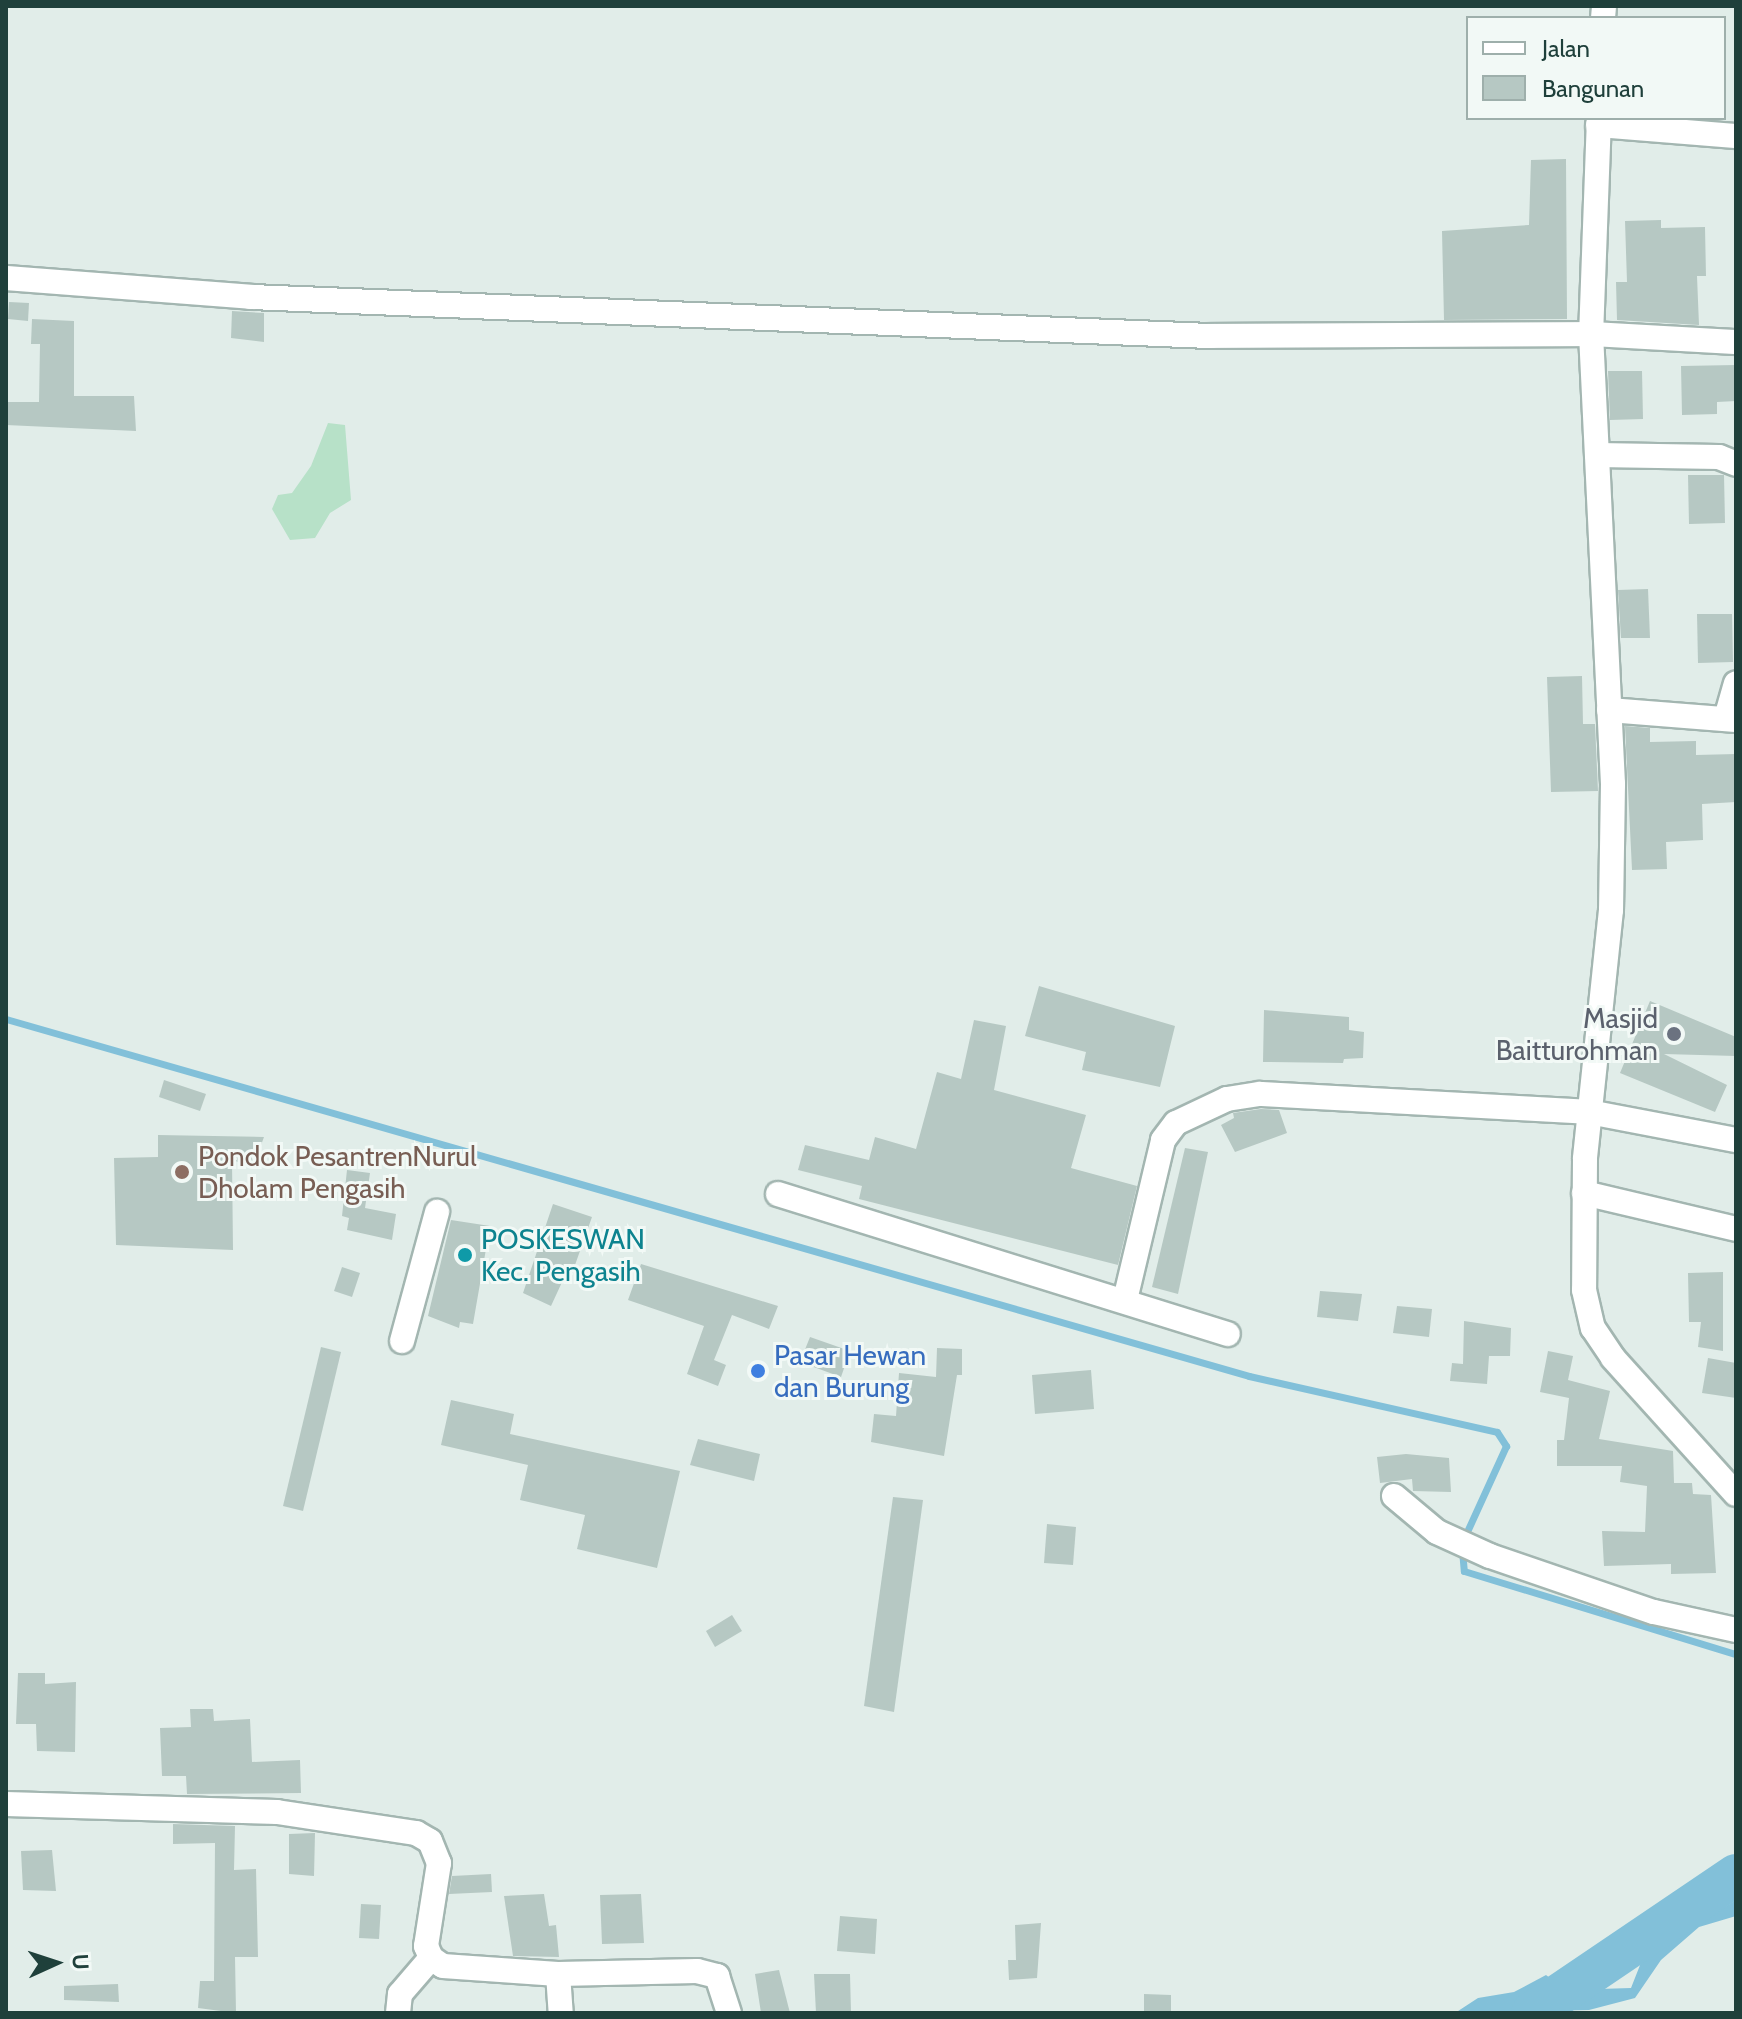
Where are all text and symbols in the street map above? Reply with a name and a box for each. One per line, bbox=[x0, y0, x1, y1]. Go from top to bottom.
legend bbox=[1466, 16, 1726, 120]
text: Jalan bbox=[1542, 34, 1590, 63]
text: Bangunan bbox=[1542, 74, 1644, 103]
place label: Masjid Baitturohman bbox=[1496, 1001, 1658, 1067]
marker: Masjid Baitturohman bbox=[1665, 1025, 1683, 1043]
place label: Pondok PesantrenNurul Dholam Pengasih bbox=[198, 1139, 477, 1205]
marker: Pondok PesantrenNurul Dholam Pengasih bbox=[173, 1163, 191, 1181]
place label: POSKESWAN Kec. Pengasih bbox=[481, 1222, 645, 1288]
marker: POSKESWAN Kec. Pengasih bbox=[456, 1246, 474, 1264]
place label: Pasar Hewan dan Burung bbox=[774, 1338, 926, 1404]
marker: Pasar Hewan dan Burung bbox=[749, 1362, 767, 1380]
north arrow bbox=[16, 1923, 96, 2003]
text: U bbox=[67, 1953, 94, 1970]

